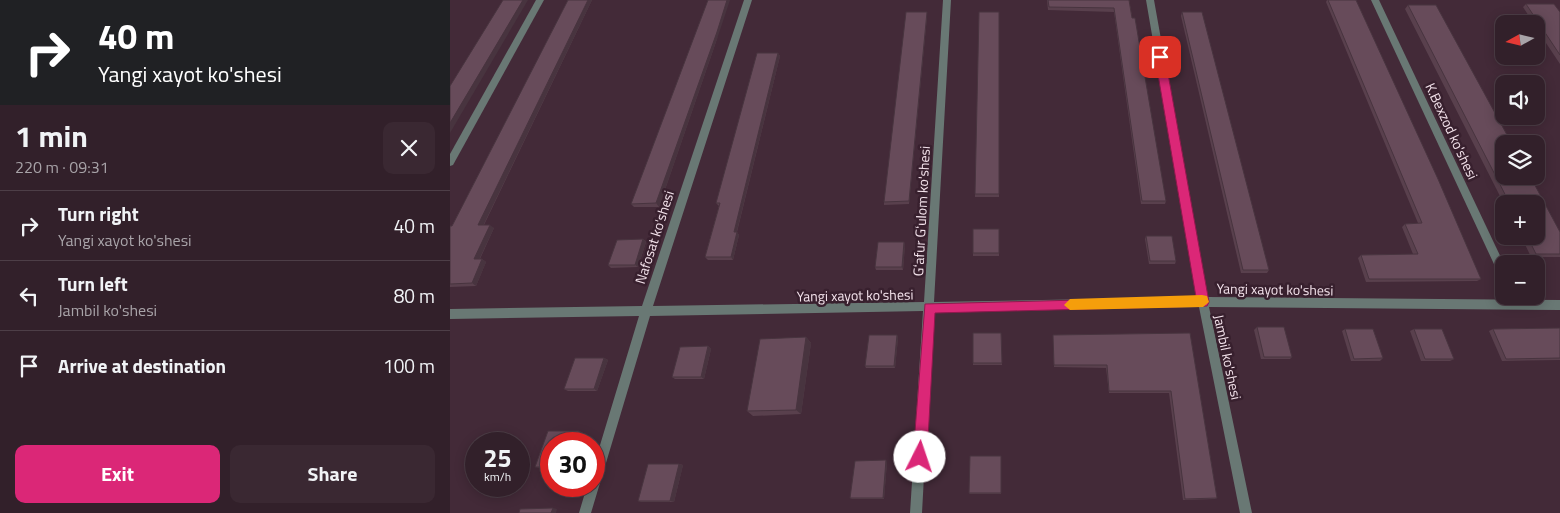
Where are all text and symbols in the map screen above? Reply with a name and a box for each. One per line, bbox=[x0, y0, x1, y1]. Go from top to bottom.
text: 40 m bbox=[98, 9, 174, 63]
north arrow bbox=[1495, 15, 1545, 65]
map controls bbox=[1495, 15, 1545, 305]
icon: right bbox=[15, 20, 80, 85]
pin bbox=[1139, 36, 1181, 78]
icon: arrive bbox=[1146, 43, 1174, 71]
text: Yangi xayot ko'shesi bbox=[98, 57, 282, 91]
button: sound bbox=[1495, 75, 1545, 125]
street label: K.Bexzod ko'shesi bbox=[1420, 79, 1484, 183]
text: 1 min bbox=[15, 113, 88, 159]
button: close bbox=[383, 122, 435, 174]
button: layers bbox=[1495, 135, 1545, 185]
street label: Gʻafur Gʻulom ko'shesi bbox=[907, 145, 935, 277]
text: 220 m · 09:31 bbox=[15, 155, 109, 179]
street label: Nafosat ko'shesi bbox=[629, 188, 679, 286]
button: + bbox=[1495, 195, 1545, 245]
text: Turn right bbox=[58, 199, 139, 228]
text: 40 m bbox=[394, 211, 435, 240]
icon: right bbox=[15, 212, 43, 240]
text: Yangi xayot ko'shesi bbox=[58, 228, 192, 252]
button: − bbox=[1495, 255, 1545, 305]
text: Turn left bbox=[58, 269, 128, 298]
street label: Yangi xayot ko'shesi bbox=[1216, 277, 1334, 301]
text: 80 m bbox=[394, 281, 435, 310]
icon: left bbox=[15, 282, 43, 310]
street label: Yangi xayot ko'shesi bbox=[796, 283, 914, 307]
text: Jambil ko'shesi bbox=[58, 298, 157, 322]
street label: Jambil ko'shesi bbox=[1209, 312, 1247, 402]
text: Arrive at destination bbox=[58, 351, 226, 380]
text: 100 m bbox=[383, 351, 435, 380]
icon: arrive bbox=[15, 352, 43, 380]
position arrow bbox=[893, 430, 945, 482]
speed limit sign: 30 bbox=[540, 432, 605, 497]
text: 25 bbox=[483, 439, 512, 477]
button: Exit bbox=[15, 445, 220, 503]
button: Share bbox=[230, 445, 435, 503]
text: km/h bbox=[484, 467, 511, 486]

